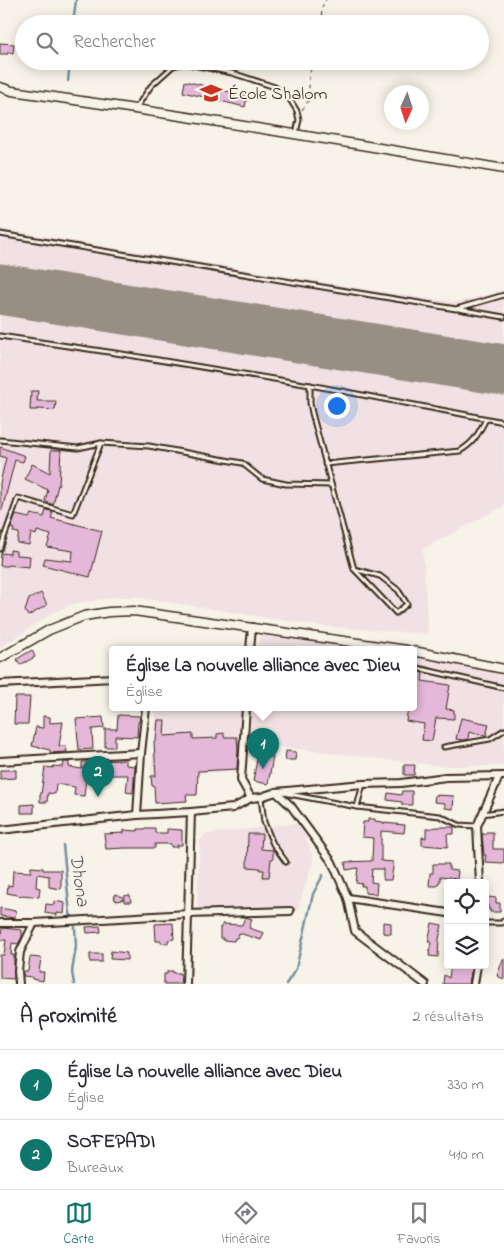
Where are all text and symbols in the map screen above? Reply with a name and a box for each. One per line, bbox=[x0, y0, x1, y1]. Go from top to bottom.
search box bbox=[15, 15, 489, 70]
icon: search bbox=[33, 29, 61, 57]
text: Rechercher bbox=[73, 29, 156, 56]
school or university icon: École Shalom bbox=[198, 80, 224, 106]
place label: École Shalom bbox=[228, 82, 328, 108]
north arrow bbox=[384, 85, 429, 130]
your location bbox=[324, 393, 350, 419]
popup bbox=[109, 646, 417, 711]
text: Église La nouvelle alliance avec Dieu bbox=[126, 653, 400, 680]
text: Église bbox=[126, 680, 163, 704]
pin: 1 bbox=[247, 728, 279, 769]
pin: 2 bbox=[82, 756, 114, 797]
water label: Dhona bbox=[62, 852, 96, 909]
map controls bbox=[444, 879, 489, 969]
button: locate bbox=[444, 879, 489, 924]
button: layers bbox=[444, 924, 489, 969]
text: À proximité bbox=[20, 1002, 117, 1032]
text: 2 résultats bbox=[412, 1005, 484, 1029]
text: Église La nouvelle alliance avec Dieu bbox=[67, 1059, 342, 1086]
text: 1 bbox=[33, 1073, 39, 1097]
text: 330 m bbox=[447, 1073, 484, 1097]
text: Église bbox=[67, 1086, 104, 1110]
text: SOFEPADI bbox=[67, 1129, 155, 1156]
text: 2 bbox=[32, 1143, 40, 1167]
text: 410 m bbox=[449, 1143, 484, 1167]
text: Bureaux bbox=[67, 1156, 124, 1180]
tab: Carte bbox=[64, 1199, 94, 1250]
tab: Itinéraire bbox=[221, 1199, 270, 1250]
tab: Favoris bbox=[397, 1199, 440, 1250]

